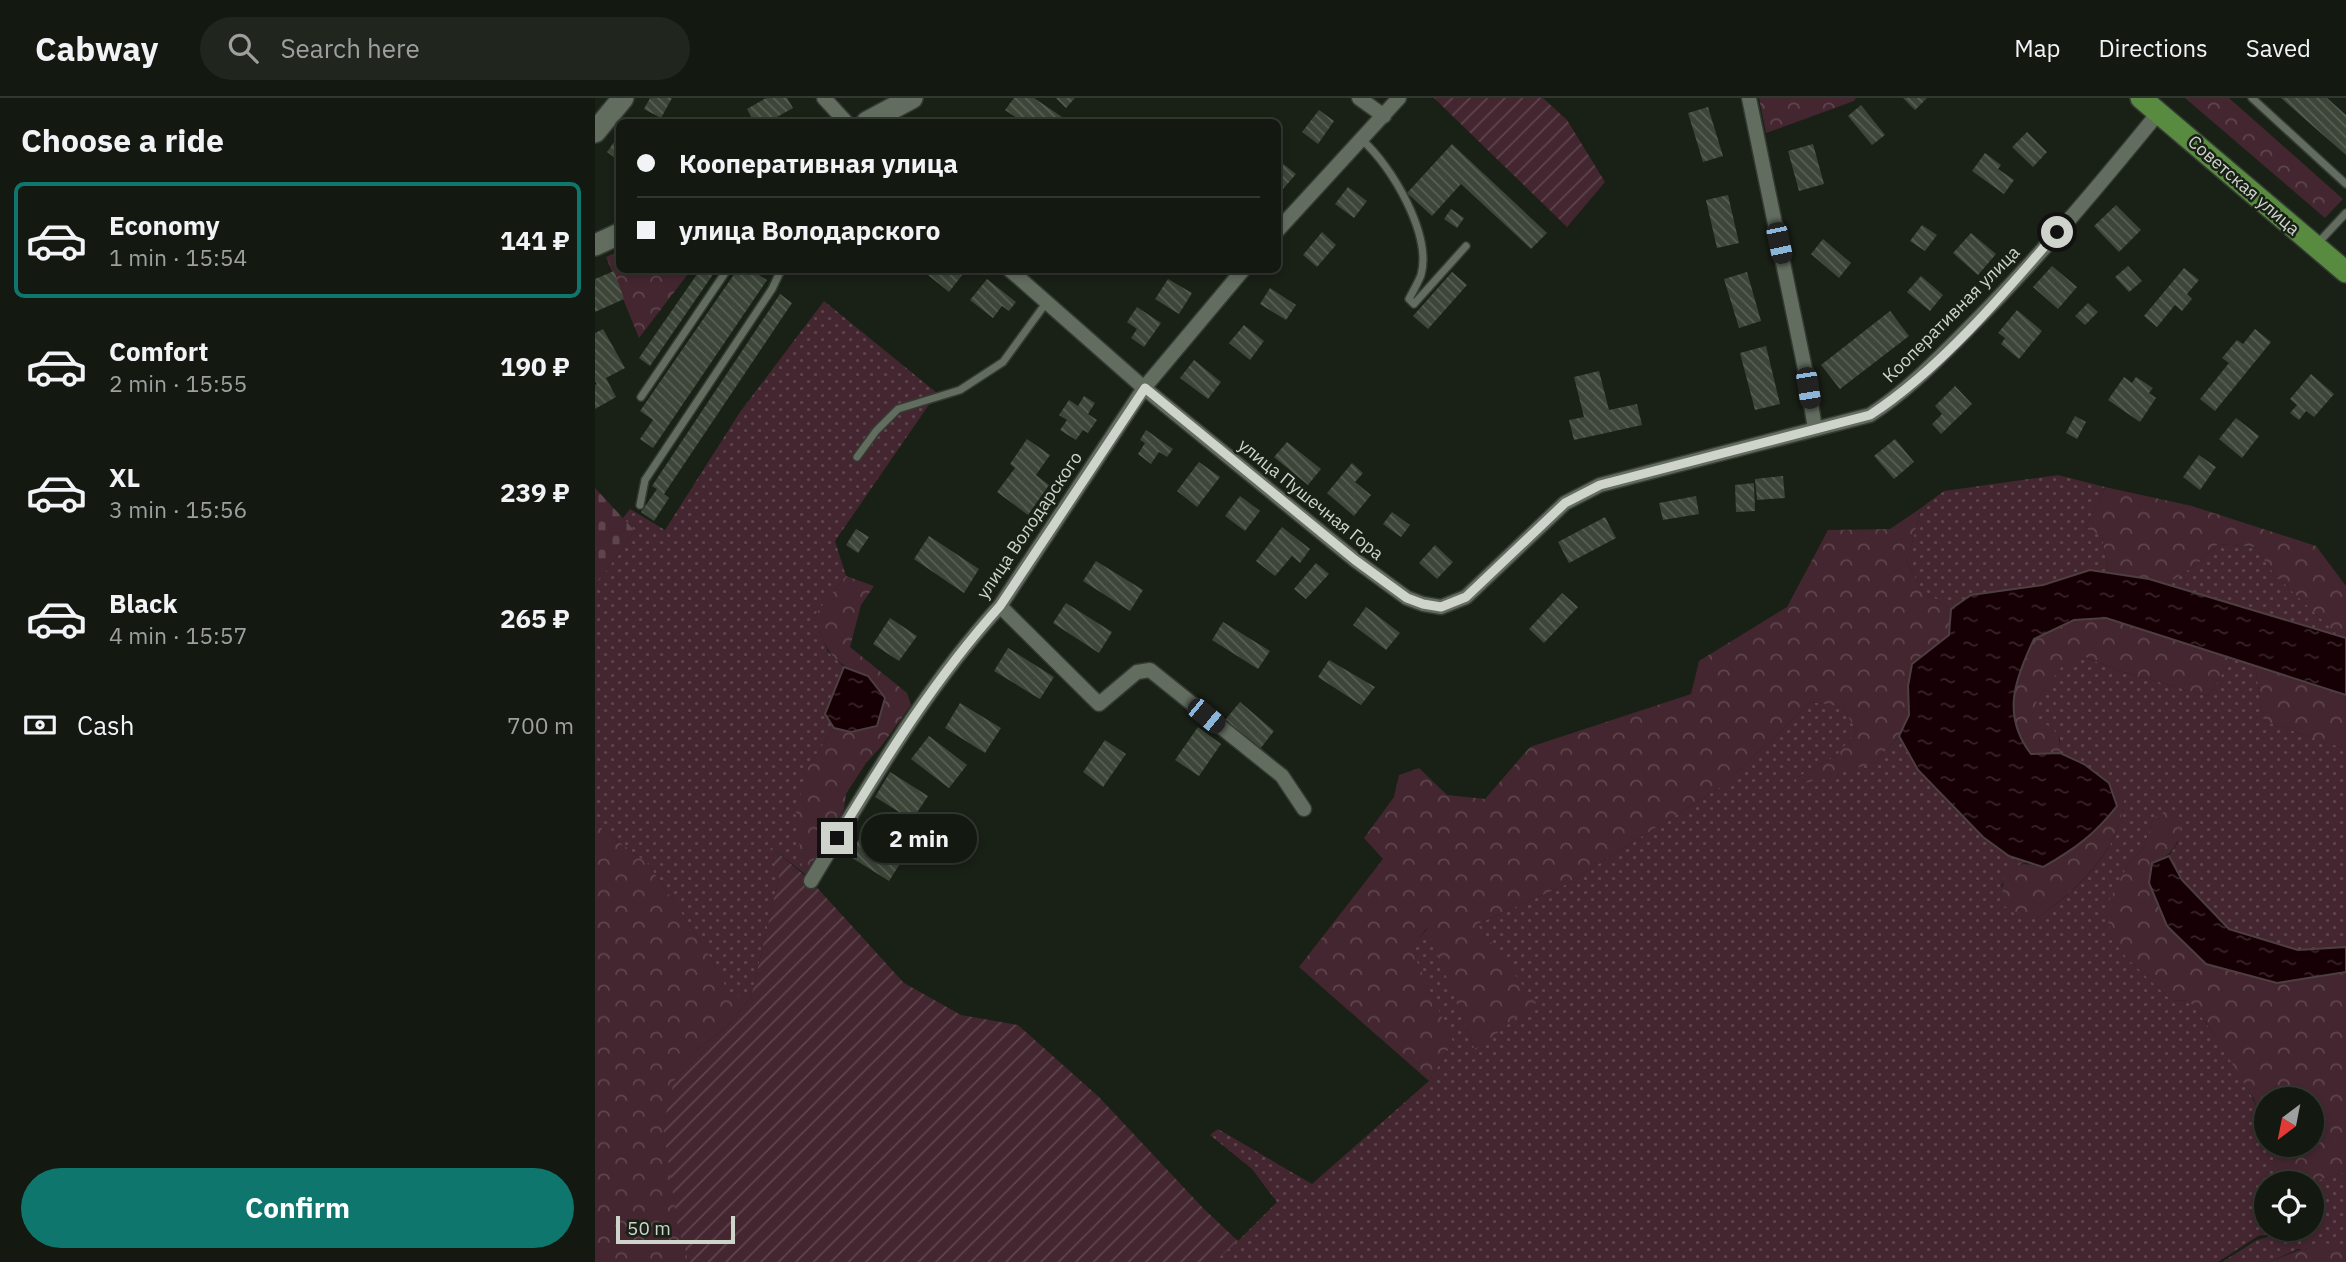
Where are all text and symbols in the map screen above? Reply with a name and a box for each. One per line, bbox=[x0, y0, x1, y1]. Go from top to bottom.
search box bbox=[200, 17, 690, 80]
text: Cabway bbox=[35, 27, 158, 70]
icon: search bbox=[224, 29, 262, 67]
text: Search here bbox=[280, 31, 420, 65]
text: Map bbox=[2014, 32, 2060, 64]
text: Directions bbox=[2098, 32, 2208, 64]
text: Saved bbox=[2246, 32, 2311, 64]
text: Choose a ride bbox=[21, 119, 224, 161]
street label: Советская улица bbox=[2183, 130, 2305, 240]
text: Кооперативная улица bbox=[679, 146, 958, 180]
text: Economy bbox=[109, 208, 220, 242]
icon: car bbox=[25, 209, 88, 272]
text: улица Володарского bbox=[679, 213, 941, 247]
route start bbox=[2041, 216, 2073, 248]
car bbox=[1765, 220, 1794, 266]
text: 141 ₽ bbox=[500, 223, 570, 257]
street label: Кооперативная улица bbox=[1878, 240, 2025, 387]
text: 1 min · 15:54 bbox=[109, 242, 247, 272]
text: Comfort bbox=[109, 334, 208, 368]
icon: car bbox=[25, 335, 88, 398]
text: 190 ₽ bbox=[500, 349, 570, 383]
car bbox=[1795, 366, 1822, 410]
text: 2 min · 15:55 bbox=[109, 368, 247, 398]
street label: улица Пушечная Гора bbox=[1233, 433, 1389, 565]
street label: улица Володарского bbox=[971, 447, 1087, 603]
text: XL bbox=[109, 460, 140, 494]
icon: car bbox=[25, 461, 88, 524]
text: 239 ₽ bbox=[500, 475, 570, 509]
text: 3 min · 15:56 bbox=[109, 494, 247, 524]
text: Black bbox=[109, 586, 177, 620]
icon: car bbox=[25, 587, 88, 650]
text: 265 ₽ bbox=[500, 601, 570, 635]
text: 4 min · 15:57 bbox=[109, 620, 247, 650]
car bbox=[1184, 695, 1229, 737]
icon: cash bbox=[21, 706, 59, 744]
text: Cash bbox=[77, 708, 134, 742]
text: 700 m bbox=[507, 710, 574, 740]
callout: 2 min bbox=[861, 814, 977, 862]
route end bbox=[821, 822, 853, 854]
text: 2 min bbox=[889, 823, 949, 853]
north arrow bbox=[2254, 1087, 2324, 1157]
map controls bbox=[2254, 1087, 2324, 1241]
button: Confirm bbox=[21, 1168, 574, 1248]
button: locate bbox=[2254, 1171, 2324, 1241]
scale bar bbox=[616, 1213, 735, 1245]
text: 50 m bbox=[627, 1216, 671, 1240]

